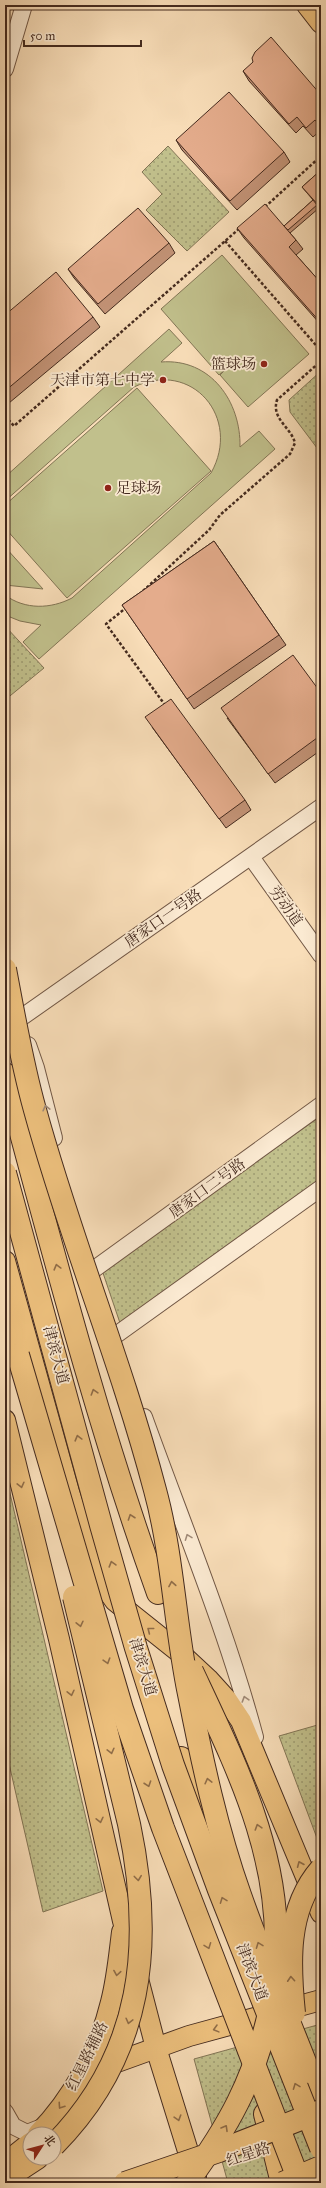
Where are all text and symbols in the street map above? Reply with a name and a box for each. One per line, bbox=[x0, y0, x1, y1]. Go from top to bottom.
scale bar bbox=[24, 22, 141, 48]
text: 50 m bbox=[30, 29, 55, 43]
place label: 篮球场 bbox=[211, 355, 256, 373]
marker: 篮球场 bbox=[259, 359, 269, 369]
place label: 天津市第七中学 bbox=[50, 371, 155, 389]
marker: 天津市第七中学 bbox=[158, 375, 168, 385]
place label: 足球场 bbox=[116, 479, 161, 497]
marker: 足球场 bbox=[103, 483, 113, 493]
street label: 劳动道 bbox=[265, 883, 307, 929]
street label: 唐家口一号路 bbox=[121, 885, 205, 951]
one-way arrow bbox=[42, 1104, 51, 1111]
street label: 唐家口二号路 bbox=[165, 1154, 249, 1222]
one-way arrow bbox=[53, 1264, 62, 1271]
street label: 津滨大道 bbox=[40, 1324, 72, 1386]
one-way arrow bbox=[90, 1389, 99, 1396]
one-way arrow bbox=[75, 1435, 83, 1442]
one-way arrow bbox=[16, 1482, 25, 1489]
one-way arrow bbox=[127, 1513, 136, 1520]
one-way arrow bbox=[184, 1533, 192, 1540]
one-way arrow bbox=[108, 1561, 117, 1568]
one-way arrow bbox=[169, 1581, 177, 1587]
one-way arrow bbox=[75, 1621, 83, 1628]
one-way arrow bbox=[148, 1628, 155, 1635]
street label: 津滨大道 bbox=[126, 1636, 160, 1698]
one-way arrow bbox=[102, 1657, 111, 1664]
one-way arrow bbox=[67, 1690, 75, 1697]
one-way arrow bbox=[241, 1696, 250, 1703]
one-way arrow bbox=[106, 1748, 114, 1754]
one-way arrow bbox=[205, 1777, 213, 1784]
one-way arrow bbox=[143, 1781, 152, 1788]
one-way arrow bbox=[96, 1817, 104, 1823]
one-way arrow bbox=[254, 1824, 263, 1831]
one-way arrow bbox=[297, 1860, 305, 1867]
one-way arrow bbox=[133, 1875, 142, 1881]
one-way arrow bbox=[220, 1896, 228, 1903]
street label: 津滨大道 bbox=[233, 1941, 271, 2003]
one-way arrow bbox=[256, 1941, 264, 1948]
one-way arrow bbox=[203, 1942, 211, 1949]
one-way arrow bbox=[113, 1970, 122, 1976]
one-way arrow bbox=[286, 1976, 295, 1982]
one-way arrow bbox=[126, 2017, 134, 2024]
street label: 红星路辅路 bbox=[62, 2018, 112, 2094]
one-way arrow bbox=[213, 2024, 220, 2033]
one-way arrow bbox=[293, 2083, 301, 2090]
one-way arrow bbox=[58, 2102, 66, 2109]
one-way arrow bbox=[173, 2115, 182, 2122]
one-way arrow bbox=[221, 2125, 228, 2132]
north arrow bbox=[22, 2126, 62, 2166]
text: 北 bbox=[41, 2132, 58, 2149]
street label: 红星路 bbox=[224, 2138, 272, 2170]

